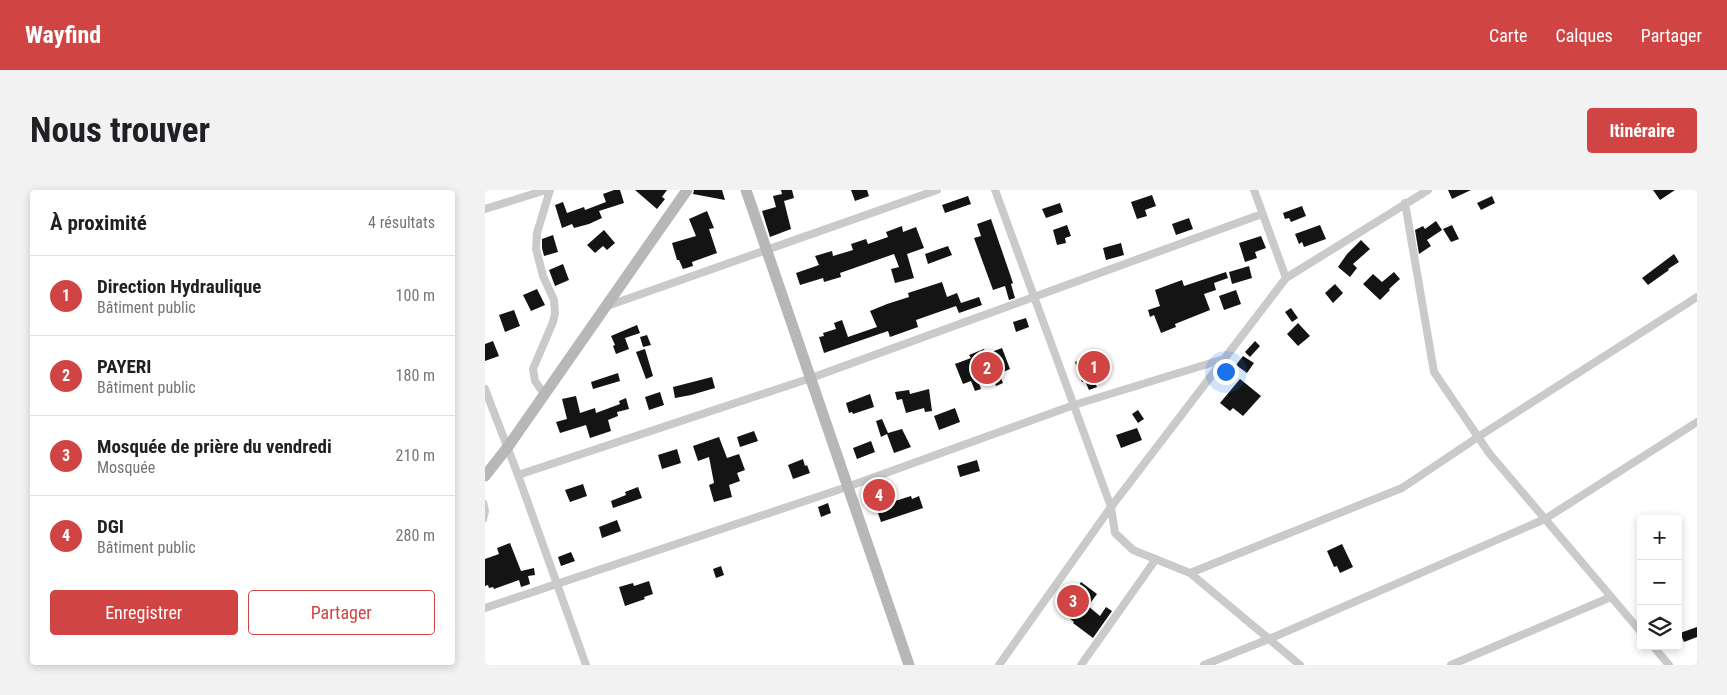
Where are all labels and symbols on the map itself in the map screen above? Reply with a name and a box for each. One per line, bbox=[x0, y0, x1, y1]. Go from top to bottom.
pin: 1 bbox=[1078, 348, 1110, 386]
pin: 2 bbox=[971, 349, 1003, 387]
your location bbox=[1213, 359, 1239, 385]
pin: 4 bbox=[863, 476, 895, 514]
pin: 3 bbox=[1057, 582, 1089, 620]

